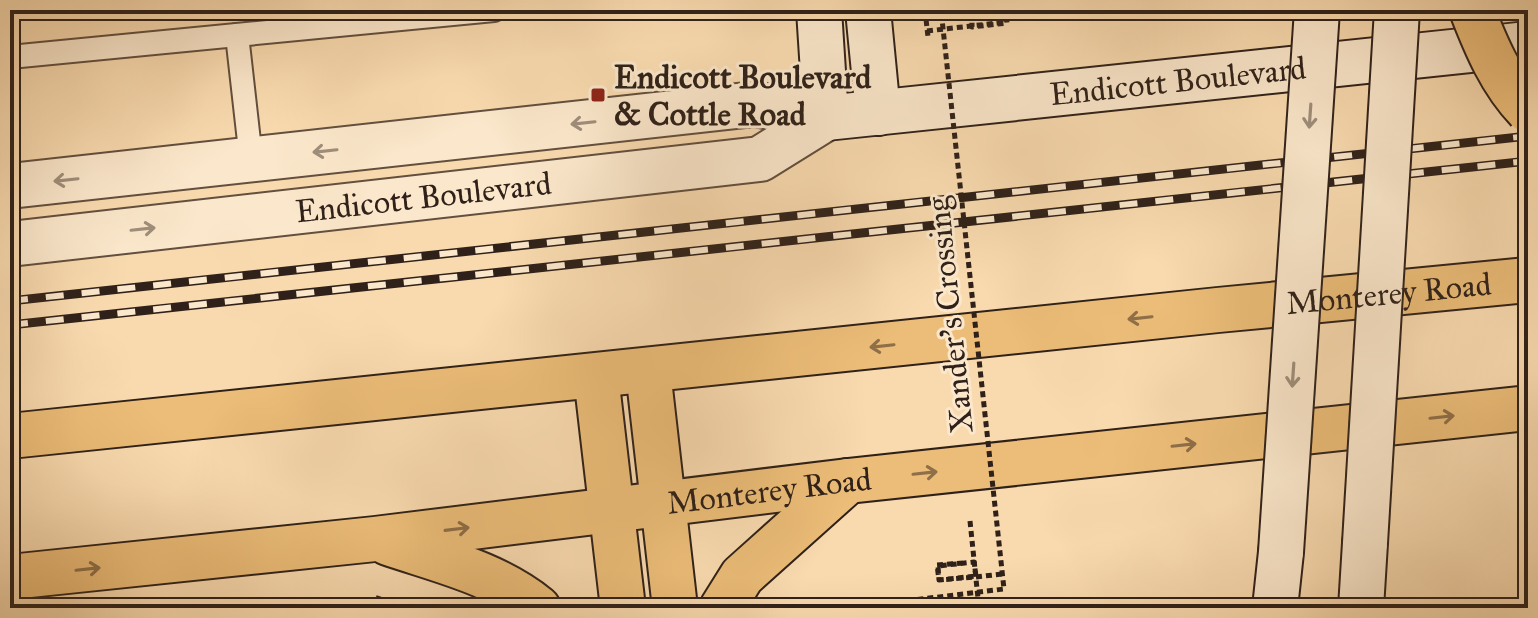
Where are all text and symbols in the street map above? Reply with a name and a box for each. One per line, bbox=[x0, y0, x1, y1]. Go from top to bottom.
street label: Endicott Boulevard bbox=[1048, 48, 1308, 114]
place label: Endicott Boulevard & Cottle Road bbox=[614, 58, 872, 134]
marker: Endicott Boulevard & Cottle Road bbox=[589, 86, 607, 104]
one-way arrow bbox=[1302, 102, 1317, 129]
one-way arrow bbox=[570, 116, 597, 131]
one-way arrow bbox=[312, 144, 338, 159]
street label: Endicott Boulevard bbox=[293, 163, 553, 231]
one-way arrow bbox=[54, 173, 79, 188]
street label: Xander’s Crossing bbox=[918, 194, 982, 435]
one-way arrow bbox=[129, 222, 156, 237]
street label: Monterey Road bbox=[1284, 264, 1493, 323]
one-way arrow bbox=[1128, 310, 1154, 325]
one-way arrow bbox=[869, 338, 896, 353]
one-way arrow bbox=[1285, 361, 1300, 388]
one-way arrow bbox=[1428, 409, 1455, 424]
one-way arrow bbox=[1170, 437, 1197, 452]
street label: Monterey Road bbox=[665, 459, 873, 523]
one-way arrow bbox=[911, 465, 938, 480]
one-way arrow bbox=[443, 521, 470, 536]
one-way arrow bbox=[74, 562, 100, 577]

